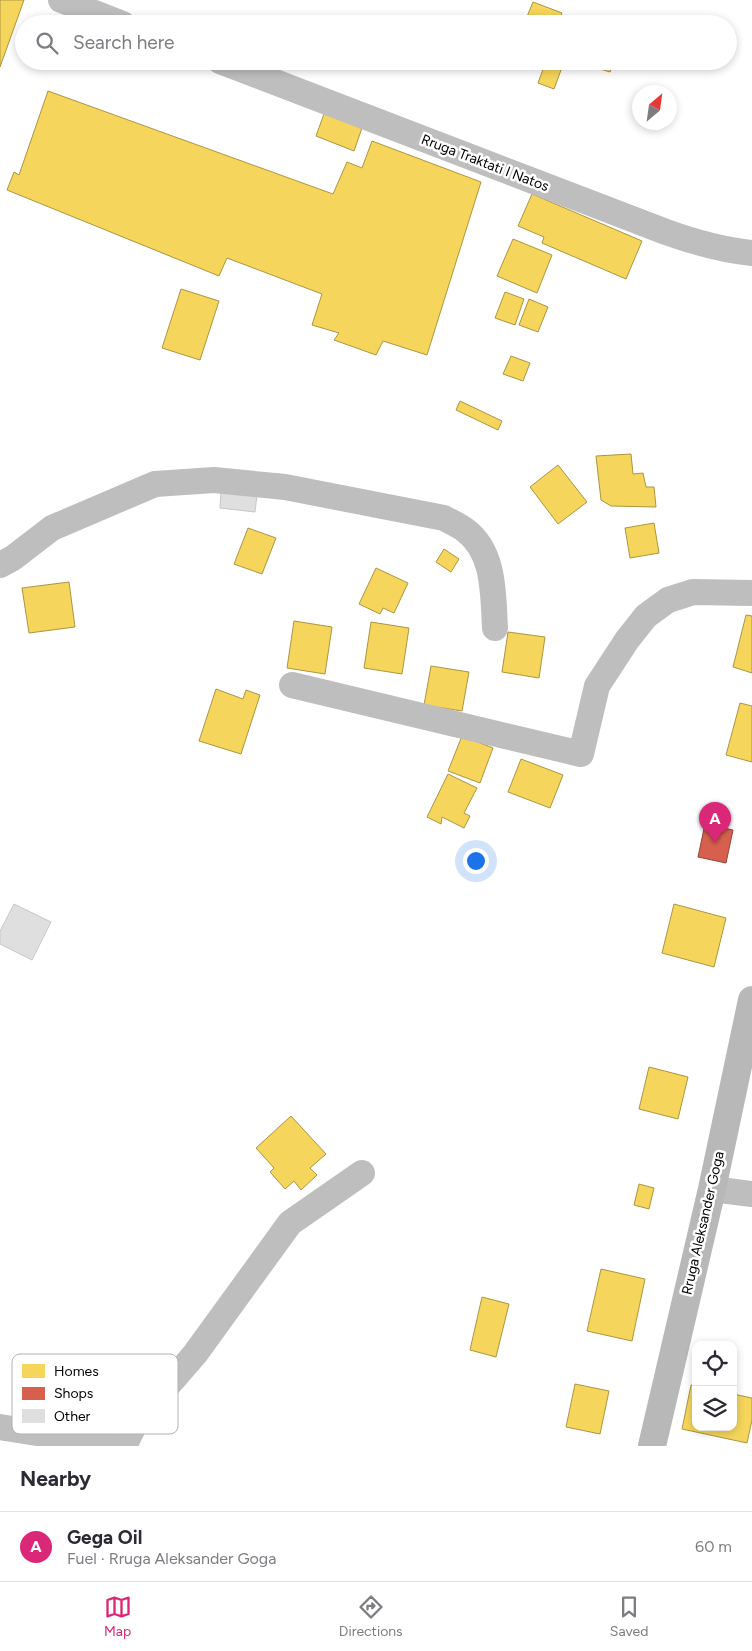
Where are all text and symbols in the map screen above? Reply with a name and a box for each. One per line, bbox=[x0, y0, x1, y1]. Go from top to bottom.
search box bbox=[15, 15, 737, 70]
icon: search bbox=[33, 29, 61, 57]
text: Search here bbox=[73, 31, 175, 54]
north arrow bbox=[632, 85, 677, 130]
street label: Rruga Traktati I Natos bbox=[419, 131, 551, 195]
pin: A bbox=[699, 802, 731, 843]
your location bbox=[463, 848, 489, 874]
street label: Rruga Aleksander Goga bbox=[678, 1150, 728, 1296]
map controls bbox=[692, 1341, 737, 1431]
button: locate bbox=[692, 1341, 737, 1386]
legend bbox=[12, 1354, 178, 1434]
text: Homes bbox=[54, 1363, 99, 1380]
text: Shops bbox=[54, 1385, 93, 1402]
button: layers bbox=[692, 1386, 737, 1431]
text: Other bbox=[54, 1408, 91, 1425]
text: Nearby bbox=[20, 1466, 91, 1491]
text: Gega Oil bbox=[67, 1526, 142, 1549]
text: A bbox=[30, 1537, 42, 1556]
text: 60 m bbox=[695, 1537, 732, 1556]
text: Fuel · Rruga Aleksander Goga bbox=[67, 1549, 276, 1568]
tab: Map bbox=[104, 1593, 132, 1640]
tab: Directions bbox=[339, 1593, 403, 1640]
tab: Saved bbox=[610, 1593, 648, 1640]

